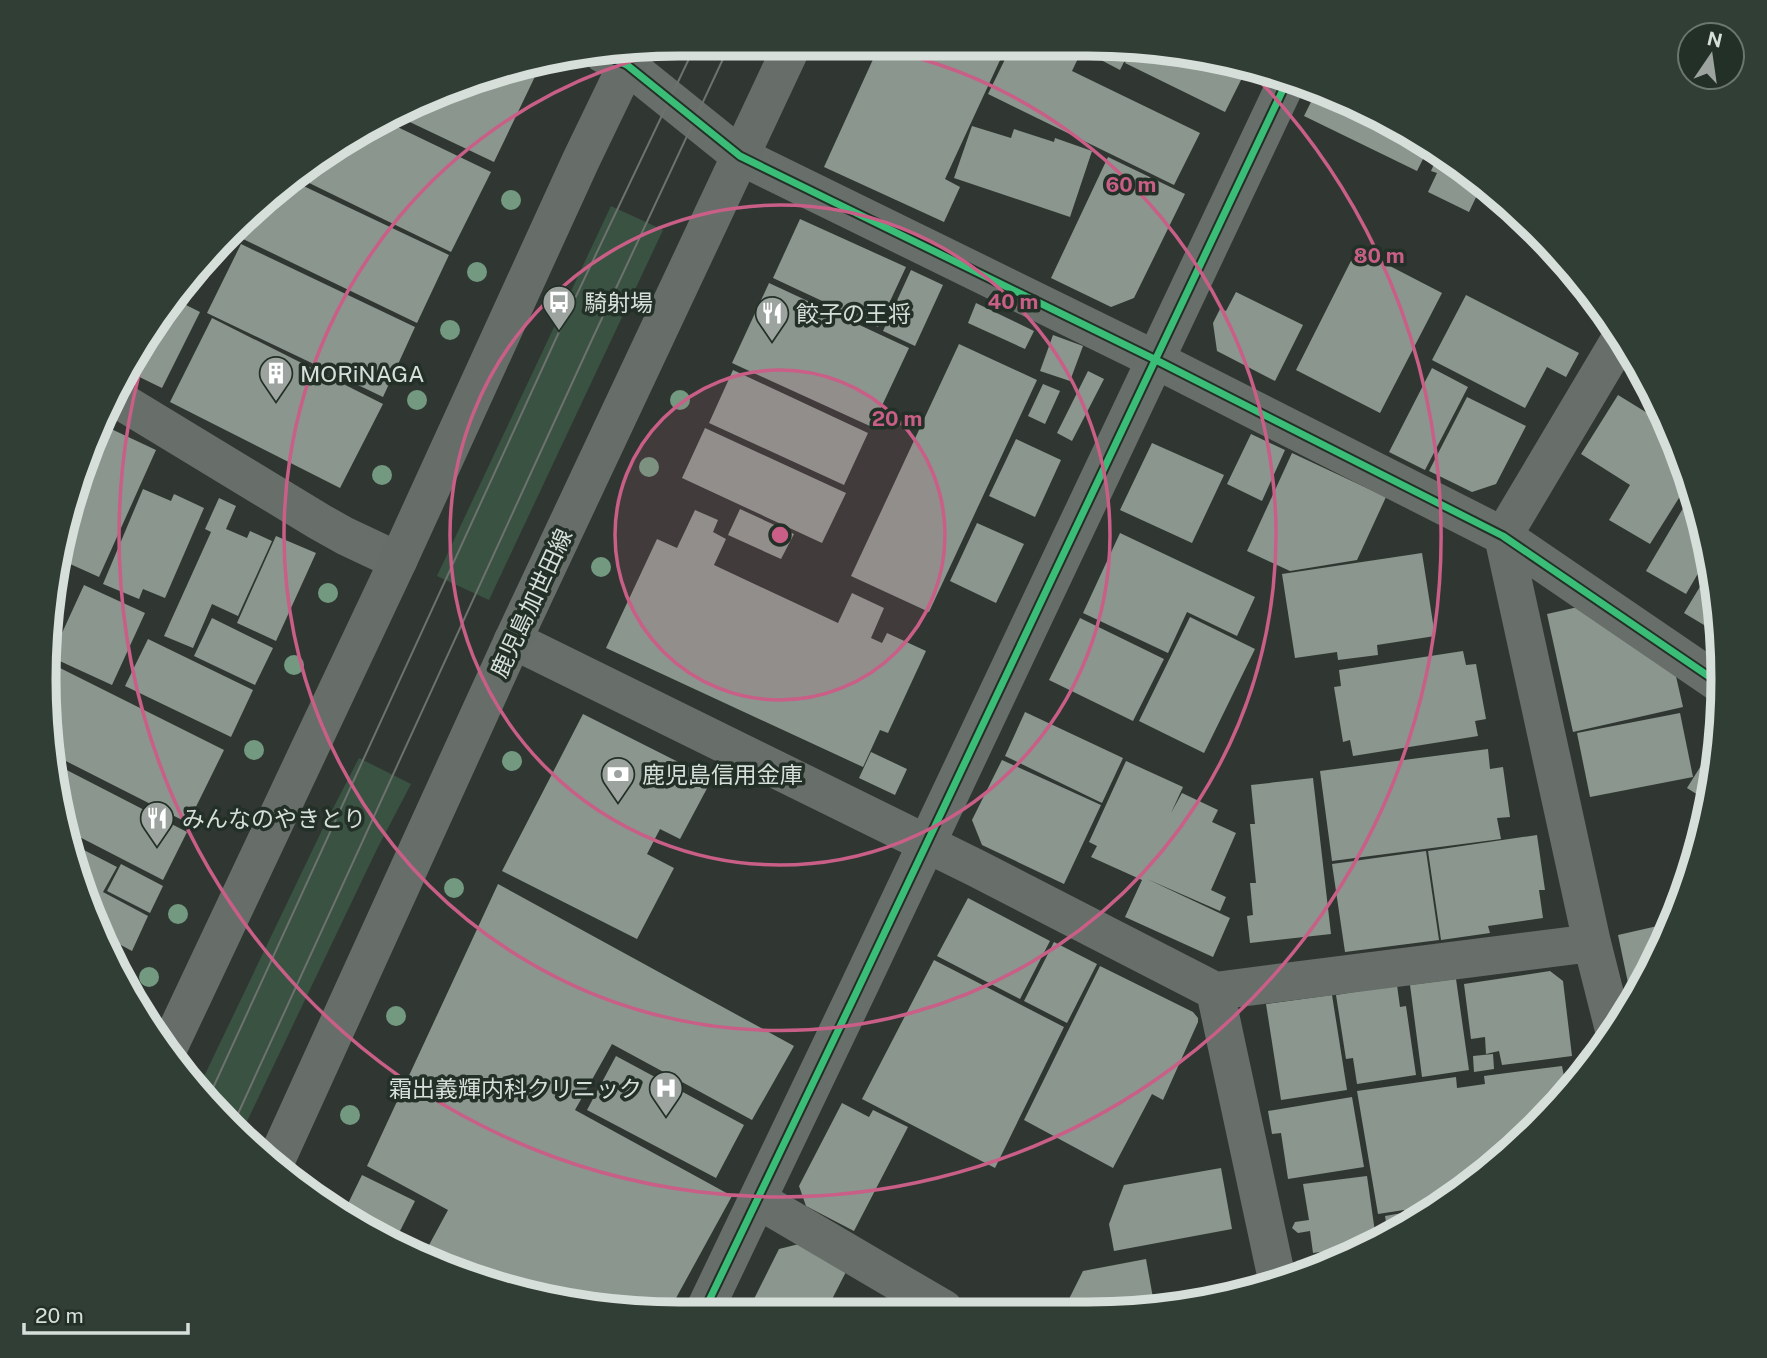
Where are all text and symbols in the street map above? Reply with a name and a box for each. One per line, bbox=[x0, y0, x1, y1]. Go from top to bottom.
north arrow bbox=[1676, 21, 1746, 91]
text: N bbox=[1705, 27, 1725, 52]
text: 60 m bbox=[1106, 172, 1156, 197]
text: 80 m bbox=[1353, 243, 1405, 268]
bus stop icon: 騎射場 bbox=[540, 283, 578, 332]
place label: 騎射場 bbox=[584, 289, 653, 316]
text: 40 m bbox=[988, 289, 1038, 314]
restaurant icon: 餃子の王将 bbox=[753, 294, 791, 343]
place label: 餃子の王将 bbox=[796, 300, 911, 327]
building icon: MORiNAGA bbox=[257, 354, 295, 403]
place label: MORiNAGA bbox=[300, 360, 424, 387]
text: 20 m bbox=[872, 406, 922, 431]
centre of rings bbox=[768, 523, 792, 547]
street label: 鹿児島加世田線 bbox=[485, 524, 577, 682]
bank icon: 鹿児島信用金庫 bbox=[599, 755, 637, 804]
place label: 鹿児島信用金庫 bbox=[642, 761, 803, 788]
restaurant icon: みんなのやきとり bbox=[138, 799, 176, 848]
place label: みんなのやきとり bbox=[182, 805, 366, 832]
hospital icon: 霜出義輝内科クリニック bbox=[647, 1069, 685, 1118]
place label: 霜出義輝内科クリニック bbox=[389, 1075, 642, 1102]
scale bar bbox=[24, 1292, 189, 1336]
text: 20 m bbox=[35, 1303, 84, 1328]

